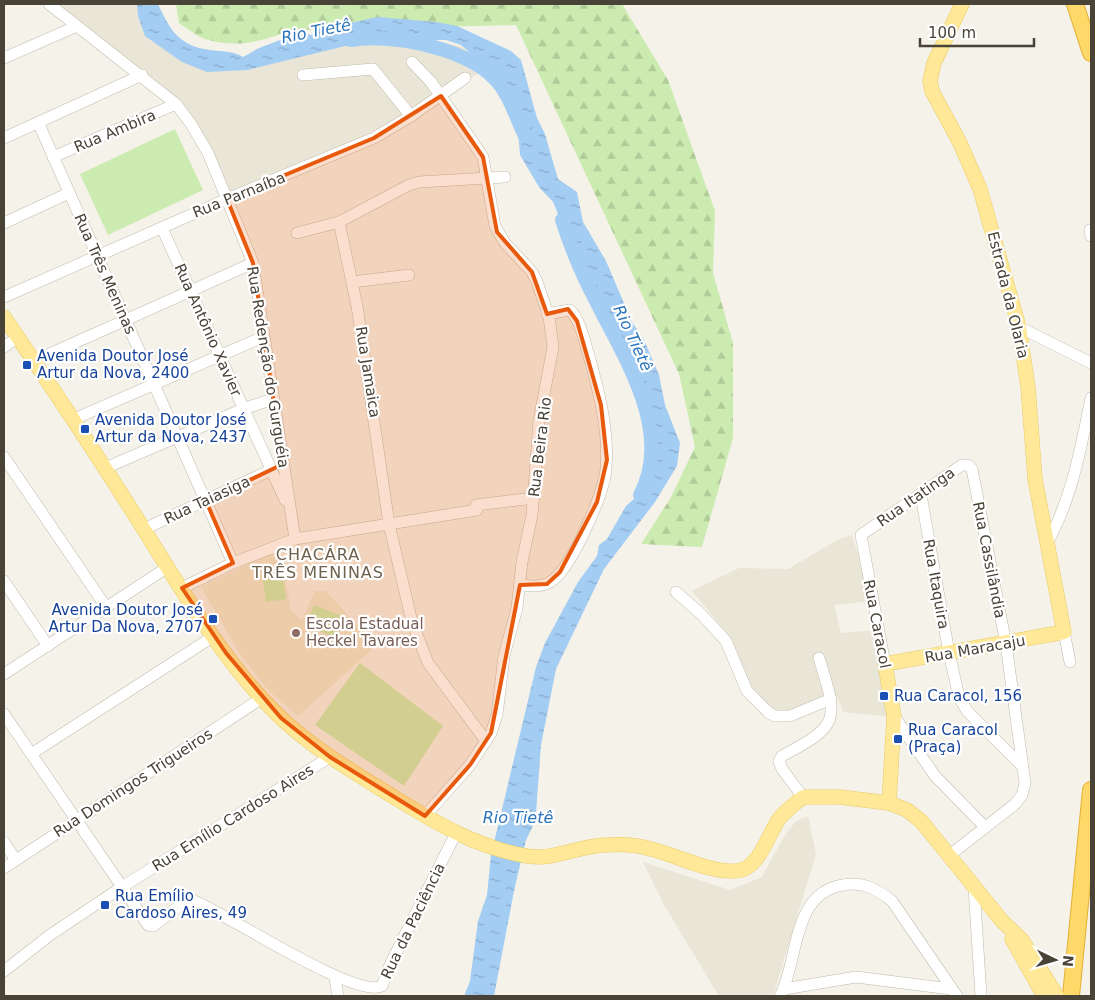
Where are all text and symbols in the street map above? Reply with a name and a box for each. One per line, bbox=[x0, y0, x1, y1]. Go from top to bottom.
water label: Rio Tietê bbox=[280, 15, 353, 47]
scale bar bbox=[920, 15, 1034, 47]
text: 100 m bbox=[928, 24, 976, 42]
street label: Rua Ambira bbox=[71, 106, 159, 156]
street label: Rua Parnaíba bbox=[190, 168, 288, 222]
street label: Rua Três Meninas bbox=[70, 211, 140, 337]
street label: Estrada da Olaria bbox=[984, 230, 1032, 360]
street label: Rua Antônio Xavier bbox=[171, 261, 246, 400]
street label: Rua Redenção do Gurguéia bbox=[243, 265, 293, 469]
water label: Rio Tietê bbox=[609, 302, 657, 374]
street label: Rua Jamaica bbox=[352, 325, 384, 419]
place label: Avenida Doutor José Artur da Nova, 2400 bbox=[37, 347, 189, 382]
marker: Avenida Doutor José Artur da Nova, 2400 bbox=[21, 359, 33, 371]
street label: Rua Beira Rio bbox=[525, 396, 555, 498]
place label: Avenida Doutor José Artur da Nova, 2437 bbox=[95, 411, 247, 446]
marker: Avenida Doutor José Artur da Nova, 2437 bbox=[79, 423, 91, 435]
street label: Rua Itatinga bbox=[874, 464, 958, 530]
street label: Rua Taiasiga bbox=[161, 472, 253, 528]
street label: Rua Cassilândia bbox=[969, 500, 1009, 620]
street label: Rua Itaquira bbox=[919, 537, 953, 631]
district label: CHACÁRA TRÊS MENINAS bbox=[251, 545, 384, 582]
street label: Rua Caracol bbox=[860, 578, 894, 670]
place label: Avenida Doutor José Artur Da Nova, 2707 bbox=[49, 601, 203, 636]
marker: Avenida Doutor José Artur Da Nova, 2707 bbox=[207, 613, 219, 625]
place label: Escola Estadual Heckel Tavares bbox=[306, 615, 424, 650]
marker: Escola Estadual Heckel Tavares bbox=[290, 627, 302, 639]
street label: Rua Maracaju bbox=[923, 631, 1027, 667]
place label: Rua Caracol, 156 bbox=[894, 687, 1022, 705]
marker: Rua Caracol, 156 bbox=[878, 690, 890, 702]
place label: Rua Caracol (Praça) bbox=[908, 721, 998, 756]
street label: Rua Domingos Trigueiros bbox=[50, 725, 216, 841]
marker: Rua Caracol (Praça) bbox=[892, 733, 904, 745]
street label: Rua Emílio Cardoso Aires bbox=[149, 761, 317, 875]
water label: Rio Tietê bbox=[483, 808, 553, 827]
street label: Rua da Paciência bbox=[377, 860, 449, 982]
place label: Rua Emílio Cardoso Aires, 49 bbox=[115, 887, 247, 922]
marker: Rua Emílio Cardoso Aires, 49 bbox=[99, 899, 111, 911]
north arrow bbox=[1030, 935, 1080, 985]
text: N bbox=[1059, 955, 1076, 968]

